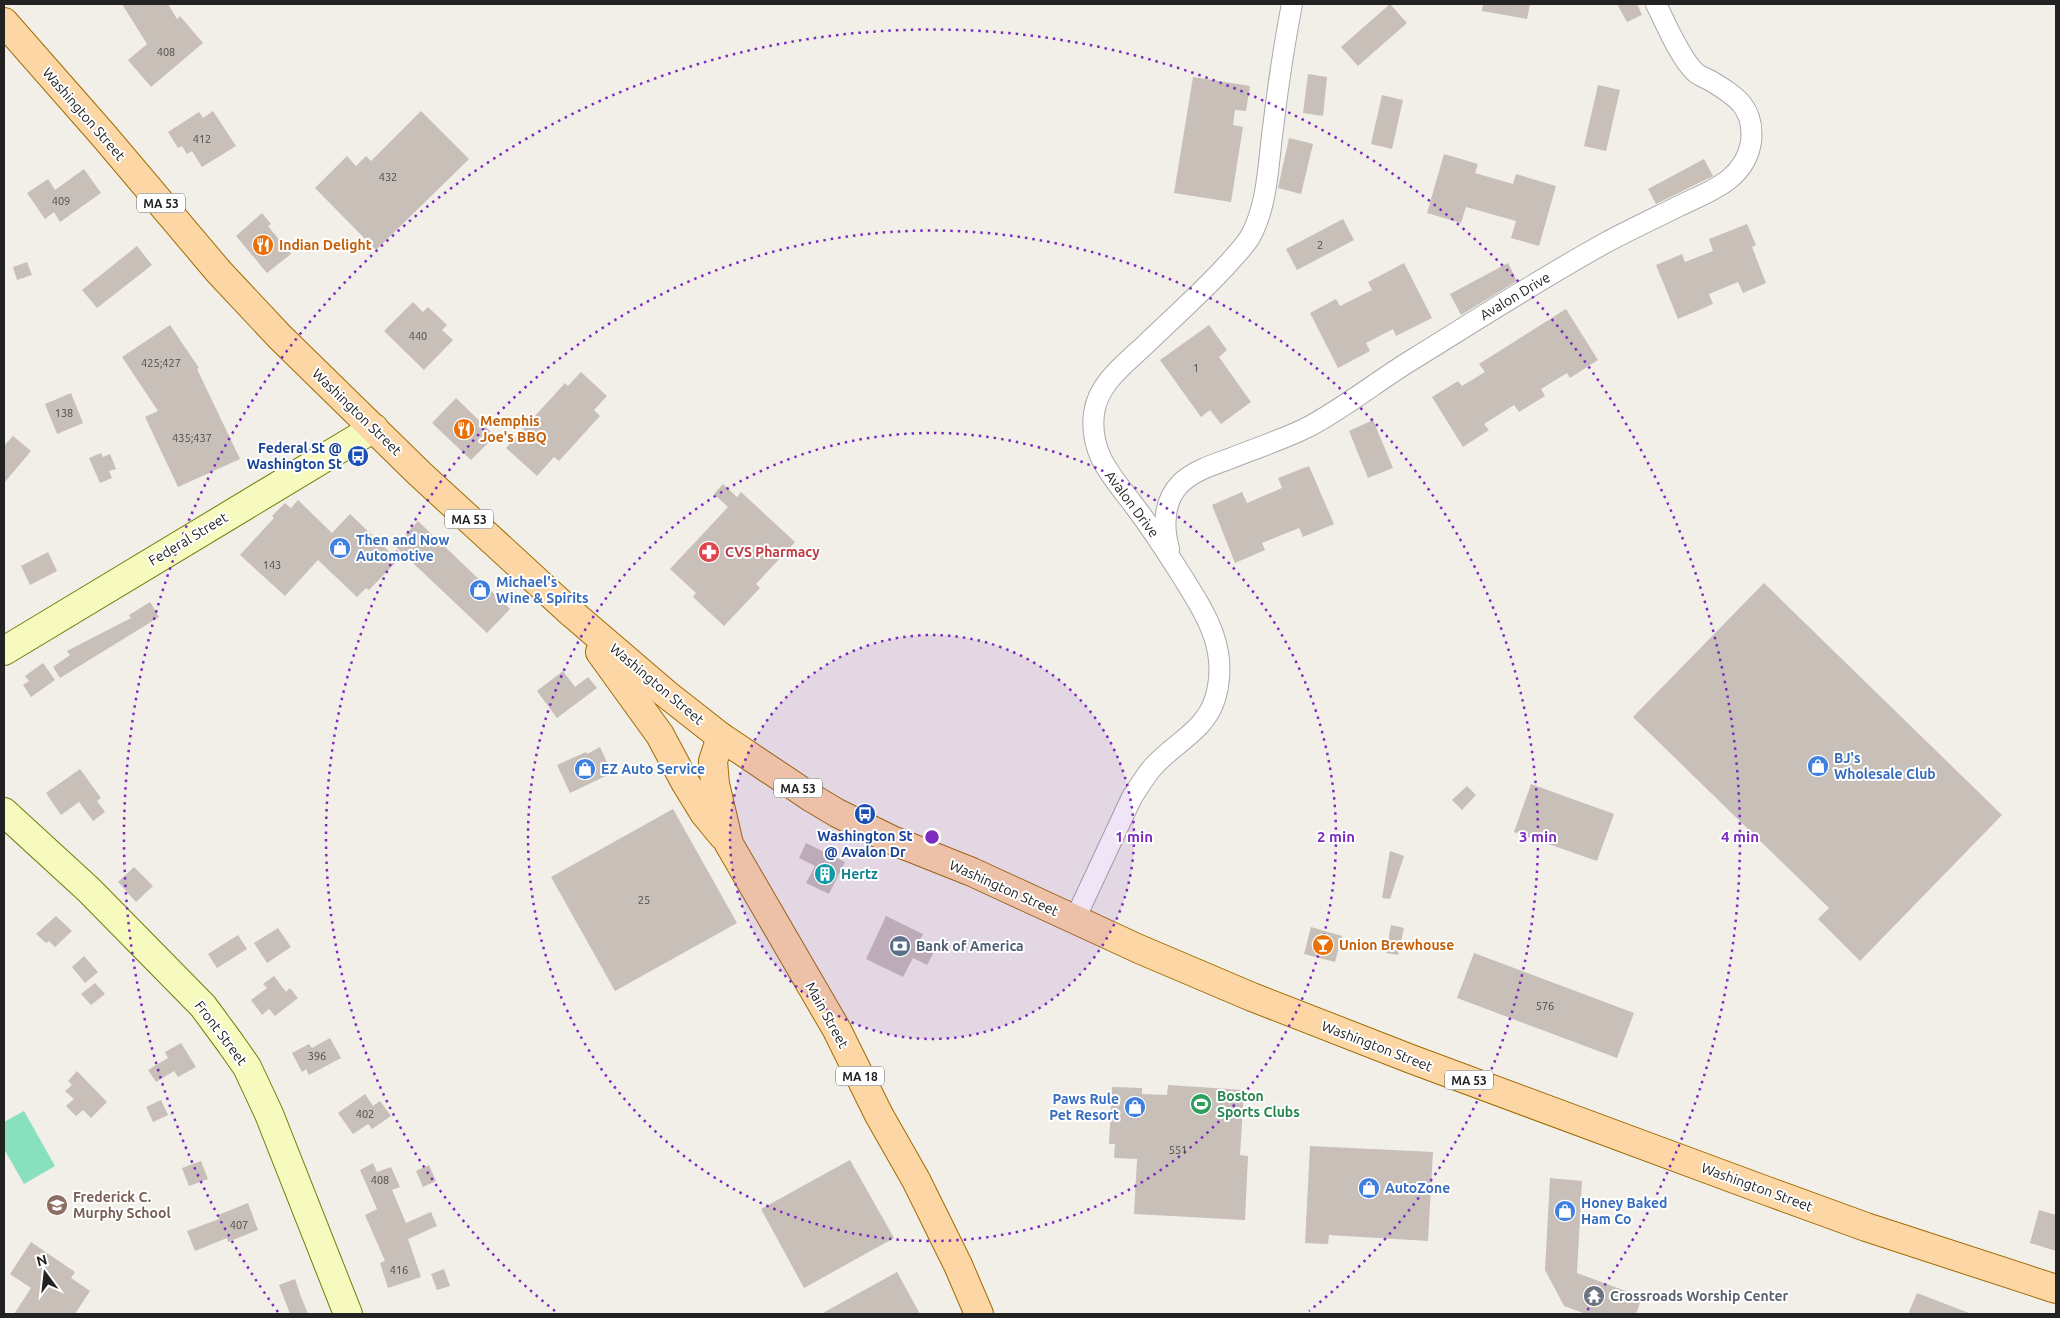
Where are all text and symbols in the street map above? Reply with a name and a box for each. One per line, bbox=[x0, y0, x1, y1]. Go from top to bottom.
house number: 408 bbox=[157, 46, 175, 58]
street label: Washington Street bbox=[39, 64, 129, 164]
house number: 412 bbox=[193, 133, 211, 145]
house number: 432 bbox=[379, 171, 397, 183]
road number: MA 53 bbox=[137, 194, 185, 212]
house number: 409 bbox=[52, 195, 70, 207]
restaurant icon: Indian Delight bbox=[251, 233, 275, 257]
place label: Indian Delight bbox=[279, 237, 372, 253]
house number: 2 bbox=[1317, 239, 1323, 251]
street label: Avalon Drive bbox=[1477, 269, 1553, 323]
house number: 440 bbox=[409, 330, 427, 342]
house number: 425;427 bbox=[141, 357, 181, 369]
house number: 1 bbox=[1193, 362, 1199, 374]
street label: Washington Street bbox=[309, 365, 405, 459]
house number: 138 bbox=[55, 407, 73, 419]
place label: Memphis Joe's BBQ bbox=[480, 413, 547, 445]
restaurant icon: Memphis Joe's BBQ bbox=[452, 417, 476, 441]
house number: 435;437 bbox=[172, 432, 212, 444]
place label: Federal St @ Washington St bbox=[247, 440, 342, 472]
bus stop icon: Federal St @ Washington St bbox=[346, 444, 370, 468]
street label: Avalon Drive bbox=[1102, 468, 1162, 540]
street label: Federal Street bbox=[146, 509, 231, 569]
road number: MA 53 bbox=[445, 509, 493, 528]
place label: Then and Now Automotive bbox=[356, 532, 449, 564]
shop icon: Then and Now Automotive bbox=[328, 536, 352, 560]
pharmacy icon: CVS Pharmacy bbox=[697, 540, 721, 564]
place label: CVS Pharmacy bbox=[725, 544, 820, 560]
house number: 143 bbox=[263, 559, 281, 571]
place label: Michael's Wine & Spirits bbox=[496, 574, 589, 606]
shop icon: Michael's Wine & Spirits bbox=[468, 578, 492, 602]
street label: Washington Street bbox=[607, 640, 707, 728]
place label: BJ's Wholesale Club bbox=[1834, 750, 1936, 782]
shop icon: BJ's Wholesale Club bbox=[1806, 754, 1830, 778]
shop icon: EZ Auto Service bbox=[573, 757, 597, 781]
place label: EZ Auto Service bbox=[601, 761, 705, 777]
road number: MA 53 bbox=[774, 778, 822, 798]
bus stop icon: Washington St @ Avalon Dr bbox=[853, 802, 877, 826]
place label: Washington St @ Avalon Dr bbox=[817, 828, 913, 860]
centre of rings bbox=[923, 828, 941, 846]
text: 1 min bbox=[1115, 828, 1153, 845]
text: 2 min bbox=[1317, 828, 1355, 845]
text: 3 min bbox=[1519, 828, 1557, 845]
text: 4 min bbox=[1721, 828, 1759, 845]
street label: Washington Street bbox=[947, 857, 1061, 919]
building icon: Hertz bbox=[813, 862, 837, 886]
place label: Hertz bbox=[841, 866, 878, 882]
house number: 25 bbox=[638, 894, 650, 906]
bar icon: Union Brewhouse bbox=[1311, 933, 1335, 957]
bank icon: Bank of America bbox=[888, 934, 912, 958]
place label: Union Brewhouse bbox=[1339, 937, 1454, 953]
place label: Bank of America bbox=[916, 938, 1024, 954]
street label: Main Street bbox=[802, 979, 852, 1051]
street label: Front Street bbox=[192, 998, 251, 1069]
house number: 576 bbox=[1536, 1000, 1554, 1012]
street label: Washington Street bbox=[1319, 1018, 1435, 1075]
house number: 396 bbox=[308, 1050, 326, 1062]
road number: MA 18 bbox=[836, 1066, 884, 1086]
road number: MA 53 bbox=[1445, 1070, 1493, 1090]
place label: Boston Sports Clubs bbox=[1217, 1088, 1300, 1120]
place label: Paws Rule Pet Resort bbox=[1049, 1091, 1119, 1123]
sports icon: Boston Sports Clubs bbox=[1189, 1092, 1213, 1116]
shop icon: Paws Rule Pet Resort bbox=[1123, 1095, 1147, 1119]
house number: 402 bbox=[356, 1108, 374, 1120]
house number: 551 bbox=[1169, 1144, 1187, 1156]
street label: Washington Street bbox=[1699, 1159, 1815, 1215]
house number: 408 bbox=[371, 1174, 389, 1186]
shop icon: AutoZone bbox=[1357, 1176, 1381, 1200]
place label: AutoZone bbox=[1385, 1180, 1450, 1196]
place label: Frederick C. Murphy School bbox=[73, 1189, 171, 1221]
school or university icon: Frederick C. Murphy School bbox=[45, 1193, 69, 1217]
place label: Honey Baked Ham Co bbox=[1581, 1195, 1667, 1227]
shop icon: Honey Baked Ham Co bbox=[1553, 1199, 1577, 1223]
house number: 407 bbox=[230, 1219, 248, 1231]
north arrow bbox=[20, 1248, 70, 1298]
text: N bbox=[35, 1251, 49, 1270]
house number: 416 bbox=[390, 1264, 408, 1276]
temple icon: Crossroads Worship Center bbox=[1582, 1284, 1606, 1308]
place label: Crossroads Worship Center bbox=[1610, 1288, 1789, 1304]

